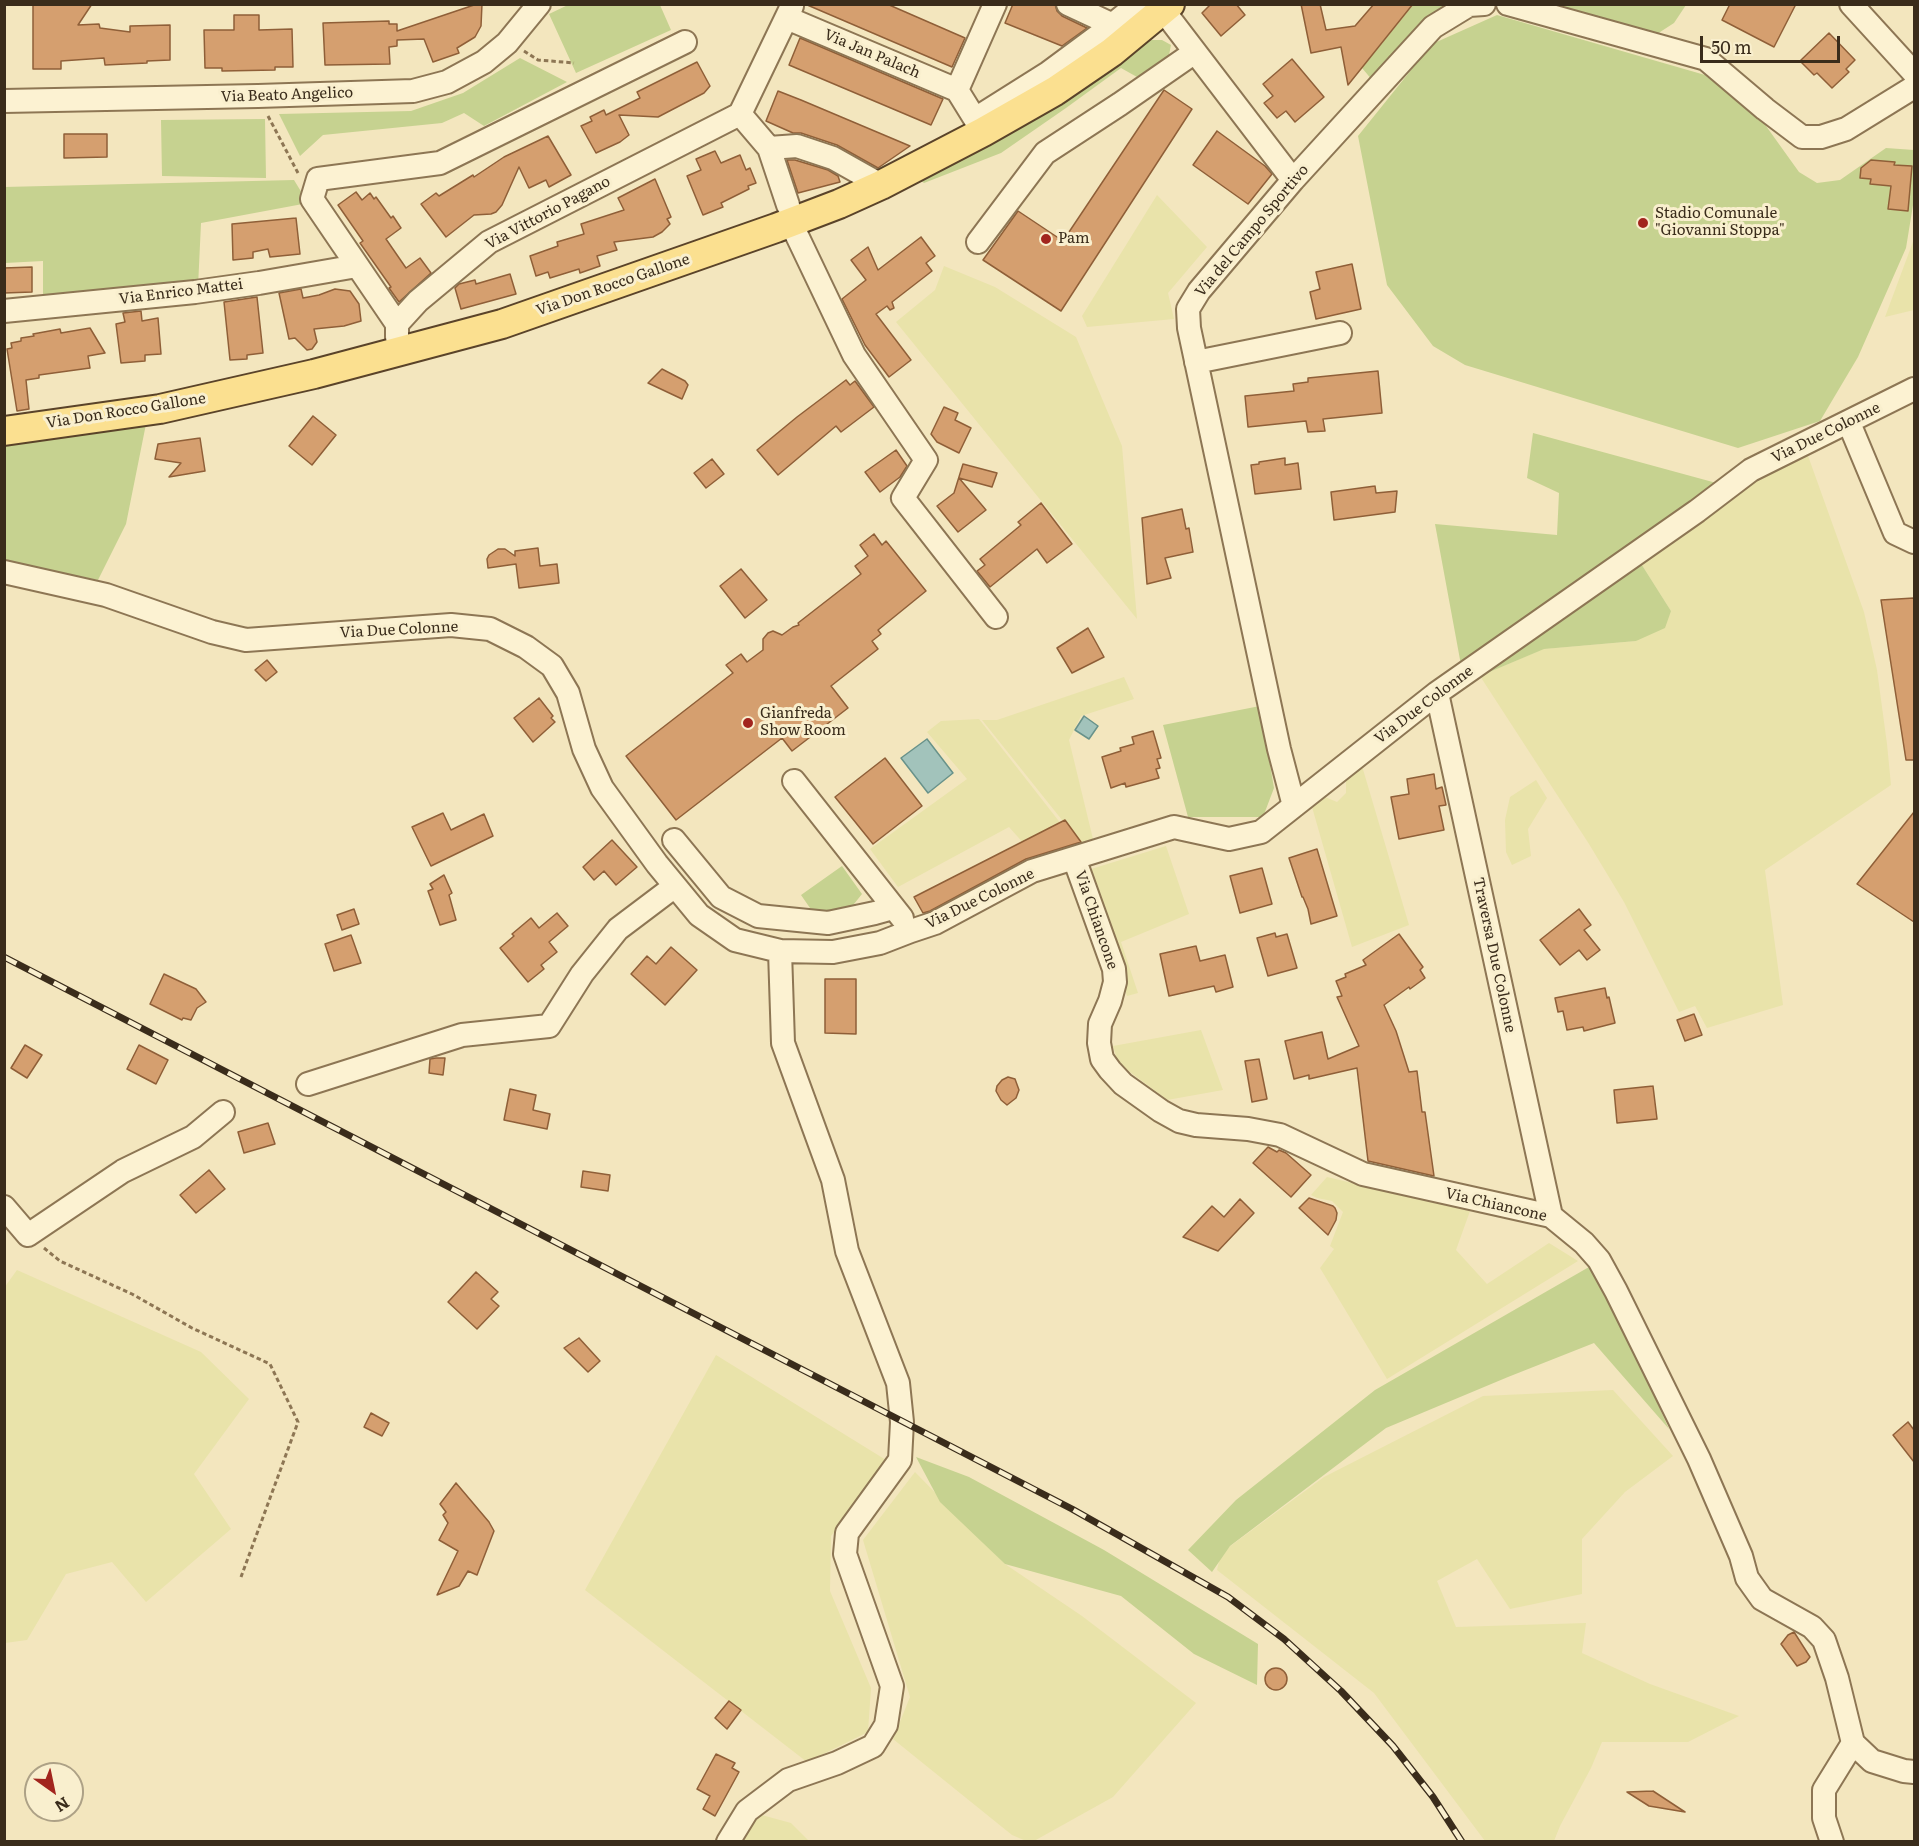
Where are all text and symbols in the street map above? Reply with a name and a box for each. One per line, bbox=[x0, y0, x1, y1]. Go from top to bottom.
scale bar bbox=[1703, 24, 1842, 62]
street label: Via Jan Palach bbox=[821, 26, 923, 82]
text: 50 m bbox=[1711, 33, 1752, 60]
street label: Via Beato Angelico bbox=[220, 84, 354, 106]
street label: Via del Campo Sportivo bbox=[1191, 161, 1313, 301]
street label: Via Vittorio Pagano bbox=[482, 172, 614, 254]
place label: Stadio Comunale "Giovanni Stoppa" bbox=[1655, 205, 1785, 240]
marker: Stadio Comunale "Giovanni Stoppa" bbox=[1636, 216, 1650, 230]
place label: Pam bbox=[1058, 230, 1090, 248]
marker: Pam bbox=[1039, 232, 1053, 246]
street label: Via Don Rocco Gallone bbox=[534, 250, 692, 320]
street label: Via Enrico Mattei bbox=[118, 275, 244, 309]
street label: Via Don Rocco Gallone bbox=[45, 389, 207, 433]
street label: Via Due Colonne bbox=[1769, 399, 1883, 467]
street label: Via Due Colonne bbox=[339, 618, 459, 642]
street label: Via Due Colonne bbox=[1371, 662, 1477, 748]
place label: Gianfreda Show Room bbox=[760, 705, 846, 740]
marker: Gianfreda Show Room bbox=[741, 716, 755, 730]
street label: Via Due Colonne bbox=[923, 865, 1037, 933]
street label: Via Chiancone bbox=[1071, 868, 1121, 972]
street label: Traversa Due Colonne bbox=[1469, 876, 1519, 1034]
street label: Via Chiancone bbox=[1443, 1185, 1549, 1225]
north arrow bbox=[24, 1762, 84, 1822]
text: N bbox=[51, 1792, 75, 1819]

